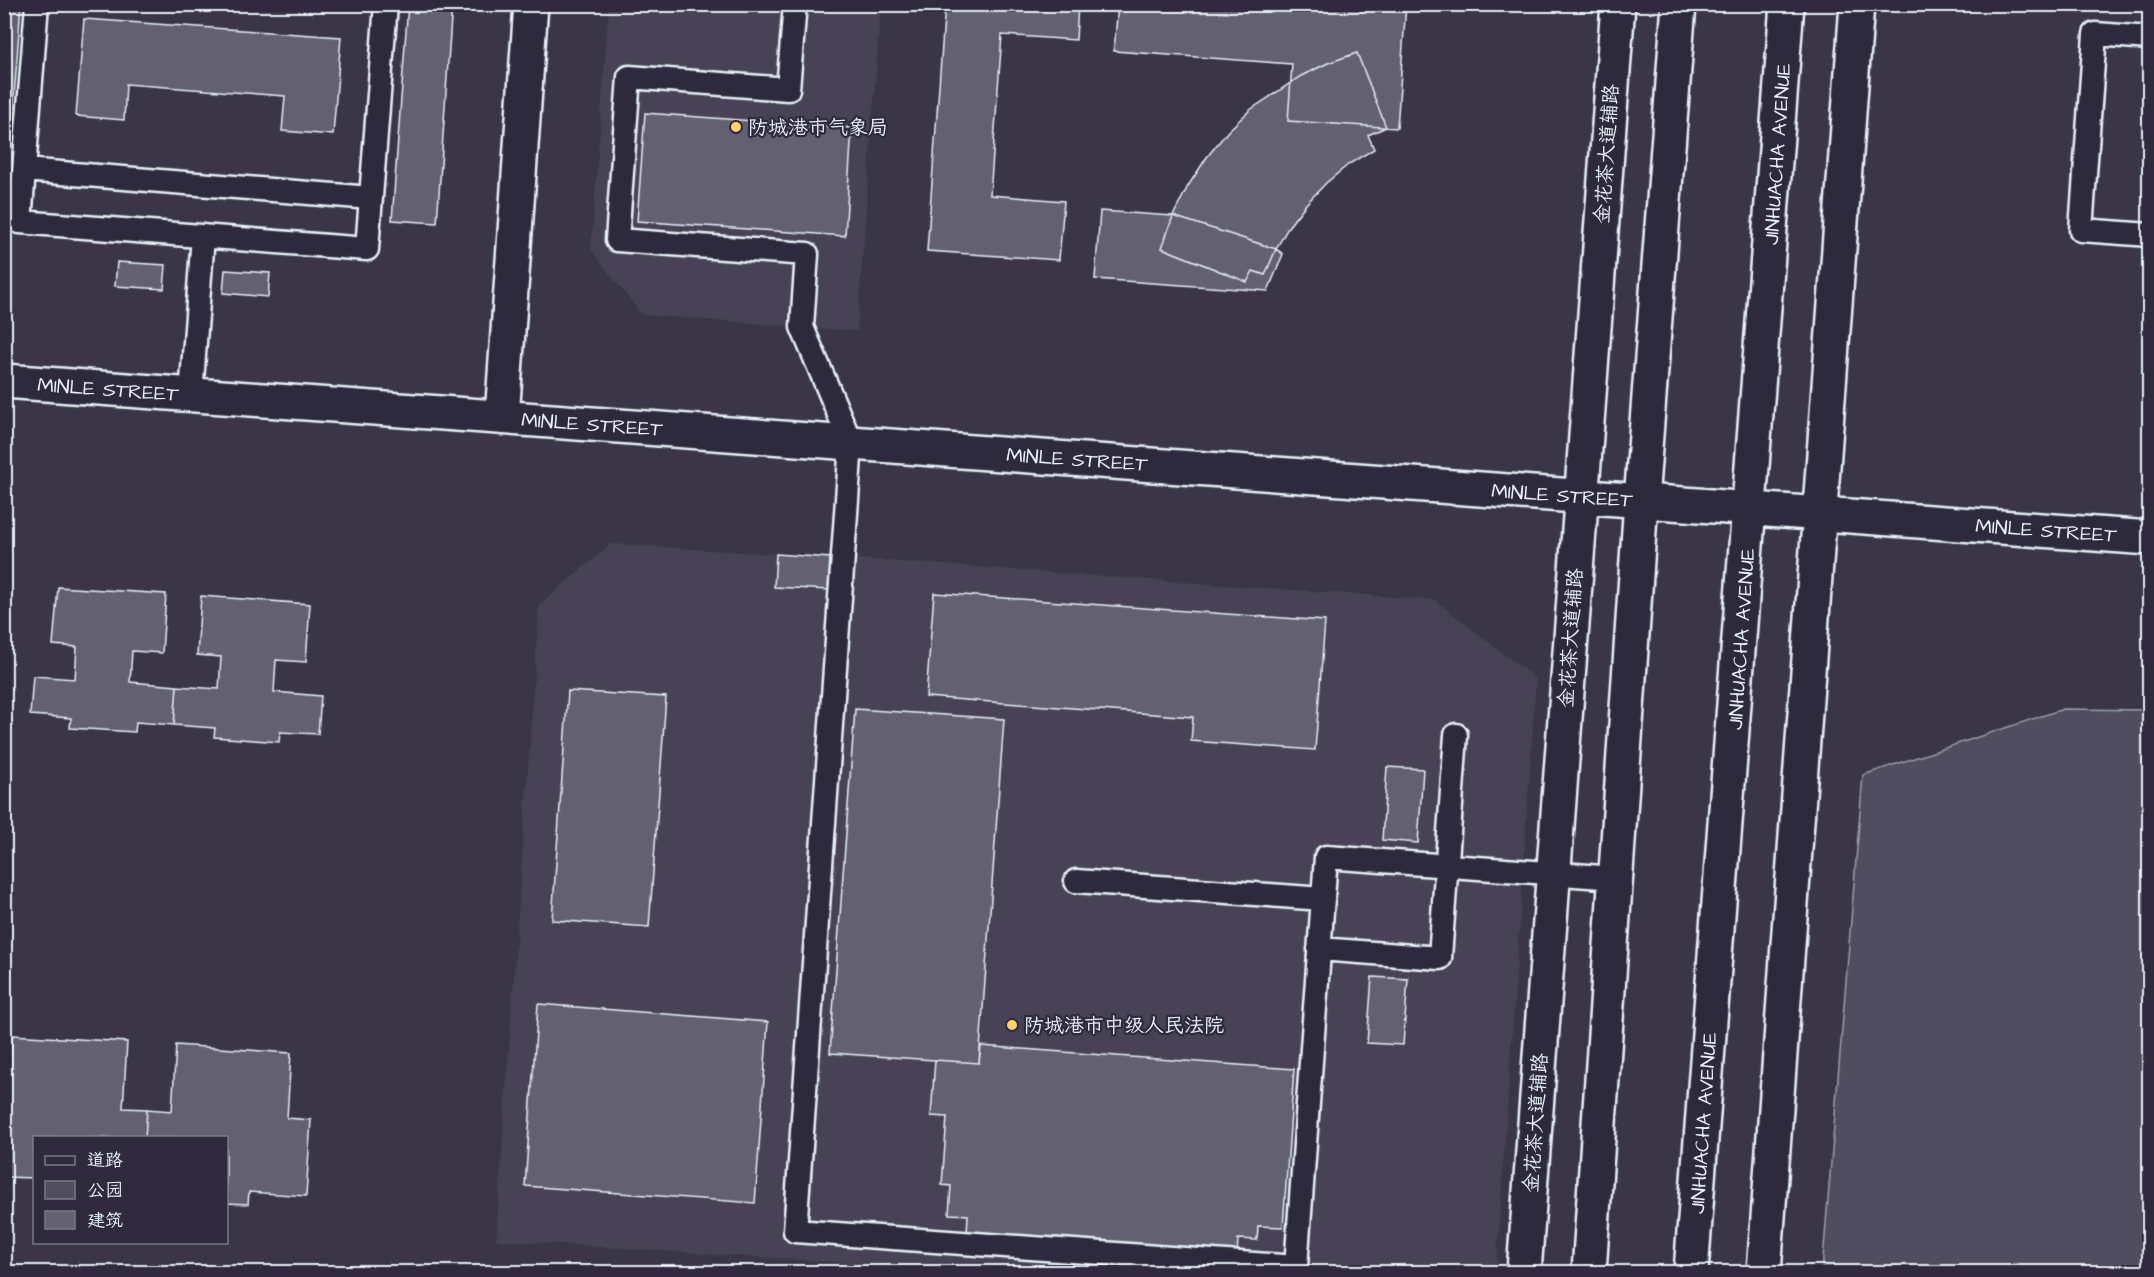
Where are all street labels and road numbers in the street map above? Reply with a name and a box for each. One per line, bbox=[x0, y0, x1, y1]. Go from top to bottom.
street label: JINHUACHA AVENUE bbox=[1758, 62, 1798, 246]
street label: 金花茶大道辅路 bbox=[1588, 82, 1626, 225]
street label: MINLE STREET bbox=[36, 371, 180, 409]
street label: MINLE STREET bbox=[520, 406, 664, 444]
street label: MINLE STREET bbox=[1005, 441, 1149, 479]
street label: MINLE STREET bbox=[1490, 477, 1634, 515]
street label: MINLE STREET bbox=[1974, 512, 2118, 550]
street label: JINHUACHA AVENUE bbox=[1722, 547, 1762, 731]
street label: 金花茶大道辅路 bbox=[1552, 566, 1590, 709]
street label: JINHUACHA AVENUE bbox=[1684, 1031, 1724, 1215]
street label: 金花茶大道辅路 bbox=[1517, 1051, 1555, 1194]

